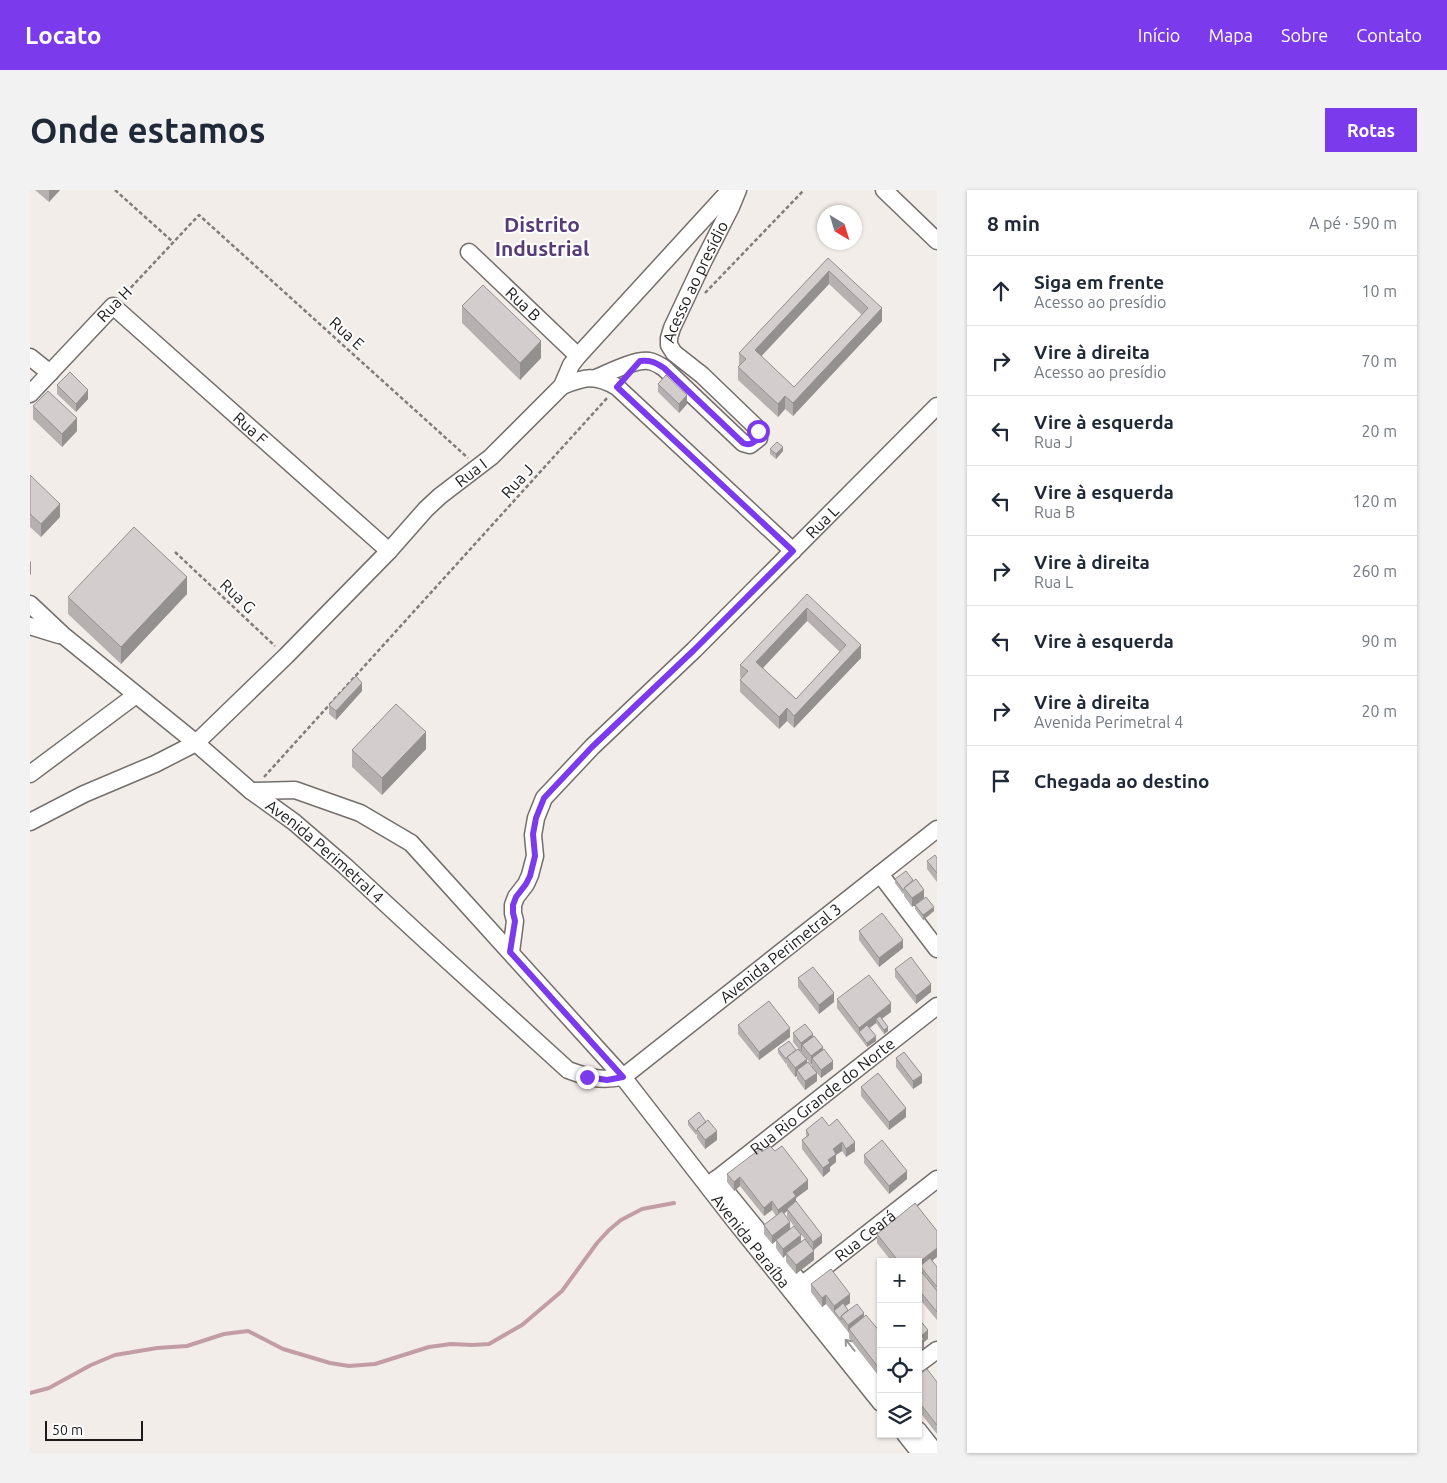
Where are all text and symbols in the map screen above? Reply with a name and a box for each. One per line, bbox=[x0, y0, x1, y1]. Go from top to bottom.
text: Locato bbox=[25, 22, 101, 49]
text: Início bbox=[1138, 25, 1180, 45]
text: Mapa bbox=[1208, 25, 1253, 45]
text: Sobre bbox=[1281, 25, 1328, 45]
text: Contato bbox=[1356, 25, 1422, 45]
button: Rotas bbox=[1325, 108, 1417, 152]
text: Onde estamos bbox=[30, 110, 265, 150]
north arrow bbox=[817, 205, 862, 250]
text: 8 min bbox=[987, 211, 1040, 235]
district label: Distrito Industrial bbox=[495, 212, 589, 260]
text: A pé · 590 m bbox=[1309, 214, 1397, 232]
street label: Acesso ao presídio bbox=[659, 218, 731, 345]
text: Siga em frente bbox=[1034, 271, 1164, 293]
icon: ahead bbox=[987, 277, 1015, 305]
text: 10 m bbox=[1361, 282, 1397, 300]
street label: Rua H bbox=[93, 283, 135, 325]
street label: Rua B bbox=[502, 283, 544, 325]
text: Acesso ao presídio bbox=[1034, 293, 1166, 311]
street label: Rua E bbox=[326, 313, 368, 353]
text: Vire à direita bbox=[1034, 341, 1150, 363]
icon: right bbox=[987, 347, 1015, 375]
text: 70 m bbox=[1361, 352, 1397, 370]
text: Acesso ao presídio bbox=[1034, 363, 1166, 381]
street label: Rua F bbox=[230, 408, 271, 448]
text: Vire à esquerda bbox=[1034, 411, 1174, 433]
icon: left bbox=[987, 417, 1015, 445]
route start bbox=[747, 420, 770, 443]
text: 20 m bbox=[1361, 422, 1397, 440]
text: Rua J bbox=[1034, 433, 1073, 451]
street label: Rua I bbox=[451, 455, 490, 490]
street label: Rua J bbox=[497, 461, 537, 501]
text: Vire à esquerda bbox=[1034, 481, 1174, 503]
icon: left bbox=[987, 487, 1015, 515]
text: 120 m bbox=[1352, 492, 1397, 510]
street label: Rua L bbox=[802, 501, 842, 542]
text: Rua B bbox=[1034, 503, 1075, 521]
text: Vire à direita bbox=[1034, 551, 1150, 573]
icon: right bbox=[987, 557, 1015, 585]
text: 260 m bbox=[1352, 562, 1397, 580]
text: Rua L bbox=[1034, 573, 1073, 591]
street label: Rua G bbox=[217, 575, 259, 617]
icon: left bbox=[987, 627, 1015, 655]
text: Vire à esquerda bbox=[1034, 630, 1174, 652]
text: 90 m bbox=[1361, 632, 1397, 650]
text: Vire à direita bbox=[1034, 691, 1150, 713]
icon: right bbox=[987, 697, 1015, 725]
text: 20 m bbox=[1361, 702, 1397, 720]
text: Avenida Perimetral 4 bbox=[1034, 713, 1183, 731]
icon: arrive bbox=[987, 767, 1015, 795]
text: Chegada ao destino bbox=[1034, 770, 1210, 792]
street label: Avenida Perimetral 4 bbox=[263, 796, 388, 906]
street label: Avenida Perimetral 3 bbox=[716, 899, 844, 1006]
street label: Rua Rio Grande do Norte bbox=[747, 1034, 898, 1158]
route end bbox=[576, 1066, 599, 1089]
street label: Avenida Paraíba bbox=[708, 1191, 794, 1291]
street label: Rua Ceará bbox=[831, 1206, 899, 1265]
map controls bbox=[877, 1258, 922, 1438]
button: + bbox=[877, 1258, 922, 1303]
button: − bbox=[877, 1303, 922, 1348]
one-way arrow bbox=[844, 1338, 856, 1351]
button: locate bbox=[877, 1348, 922, 1393]
button: layers bbox=[877, 1393, 922, 1438]
scale bar bbox=[45, 1418, 142, 1441]
text: 50 m bbox=[52, 1422, 83, 1438]

